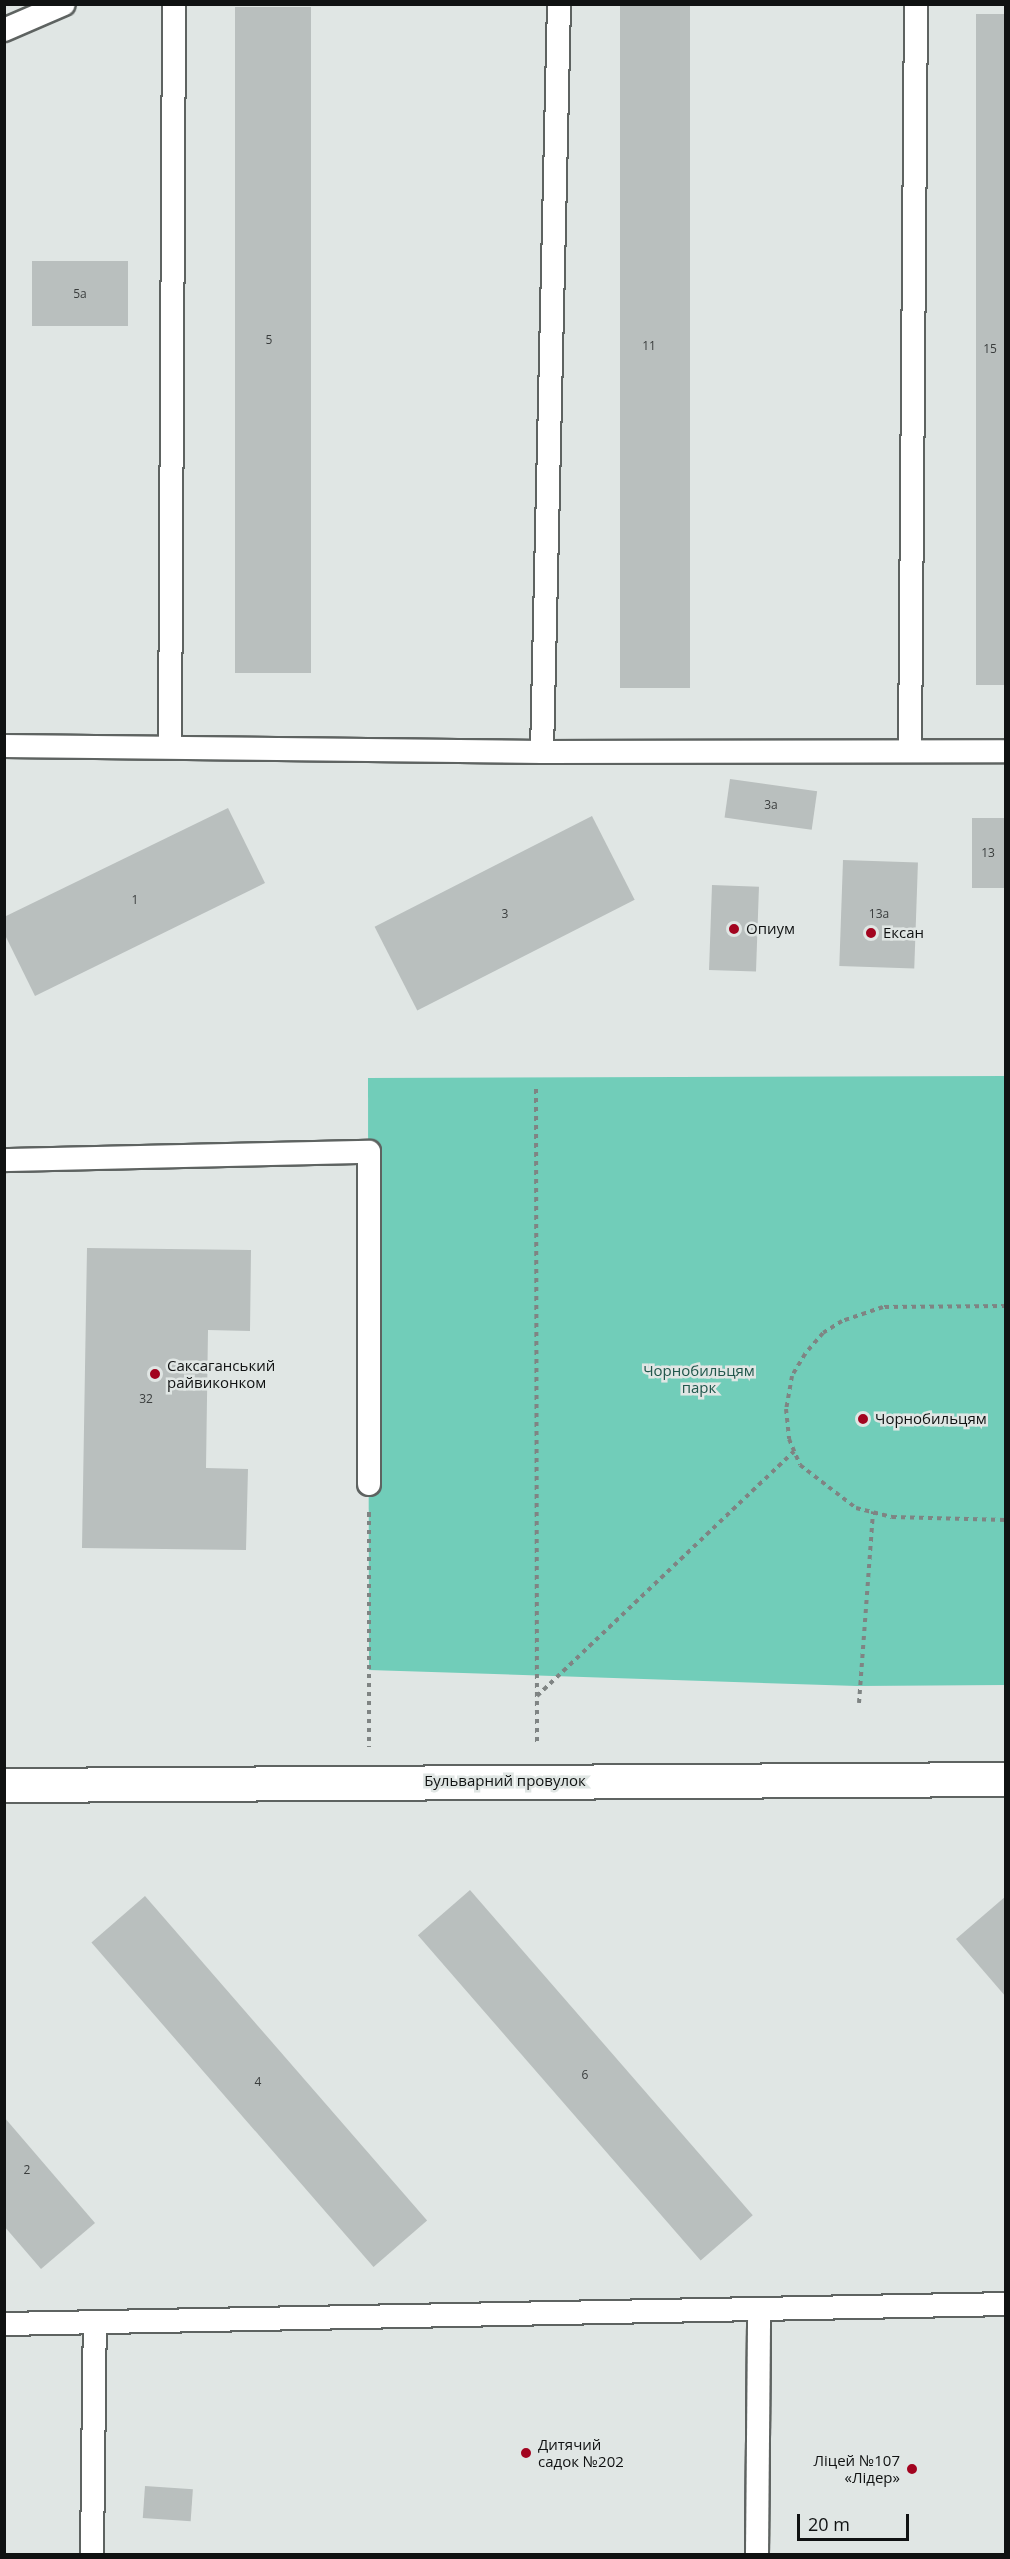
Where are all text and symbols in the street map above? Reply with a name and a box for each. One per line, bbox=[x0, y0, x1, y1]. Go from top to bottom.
house number: 5а bbox=[73, 287, 87, 301]
house number: 5 bbox=[266, 333, 272, 347]
house number: 11 bbox=[642, 339, 656, 353]
house number: 15 bbox=[983, 342, 997, 356]
house number: 3а bbox=[764, 798, 778, 812]
house number: 13 bbox=[981, 846, 995, 860]
house number: 1 bbox=[132, 893, 138, 907]
house number: 3 bbox=[502, 907, 508, 921]
house number: 13а bbox=[869, 907, 889, 921]
place label: Опиум bbox=[746, 920, 795, 938]
marker: Опиум bbox=[727, 922, 741, 936]
place label: Ексан bbox=[883, 924, 924, 942]
marker: Ексан bbox=[864, 926, 878, 940]
place label: Саксаганський райвиконком bbox=[167, 1356, 275, 1391]
park label: Чорнобильцям парк bbox=[643, 1361, 755, 1396]
marker: Саксаганський райвиконком bbox=[148, 1367, 162, 1381]
house number: 32 bbox=[139, 1392, 153, 1406]
place label: Чорнобильцям bbox=[875, 1410, 987, 1428]
marker: Чорнобильцям bbox=[856, 1412, 870, 1426]
street label: Бульварний провулок bbox=[424, 1772, 586, 1790]
house number: 6 bbox=[582, 2068, 588, 2082]
house number: 4 bbox=[255, 2075, 261, 2089]
house number: 2 bbox=[24, 2163, 30, 2177]
place label: Дитячий садок №202 bbox=[538, 2435, 624, 2470]
marker: Дитячий садок №202 bbox=[519, 2446, 533, 2460]
place label: Ліцей №107 «Лідер» bbox=[813, 2451, 900, 2486]
marker: Ліцей №107 «Лідер» bbox=[905, 2462, 919, 2476]
scale bar bbox=[800, 2502, 912, 2540]
text: 20 m bbox=[808, 2512, 850, 2536]

